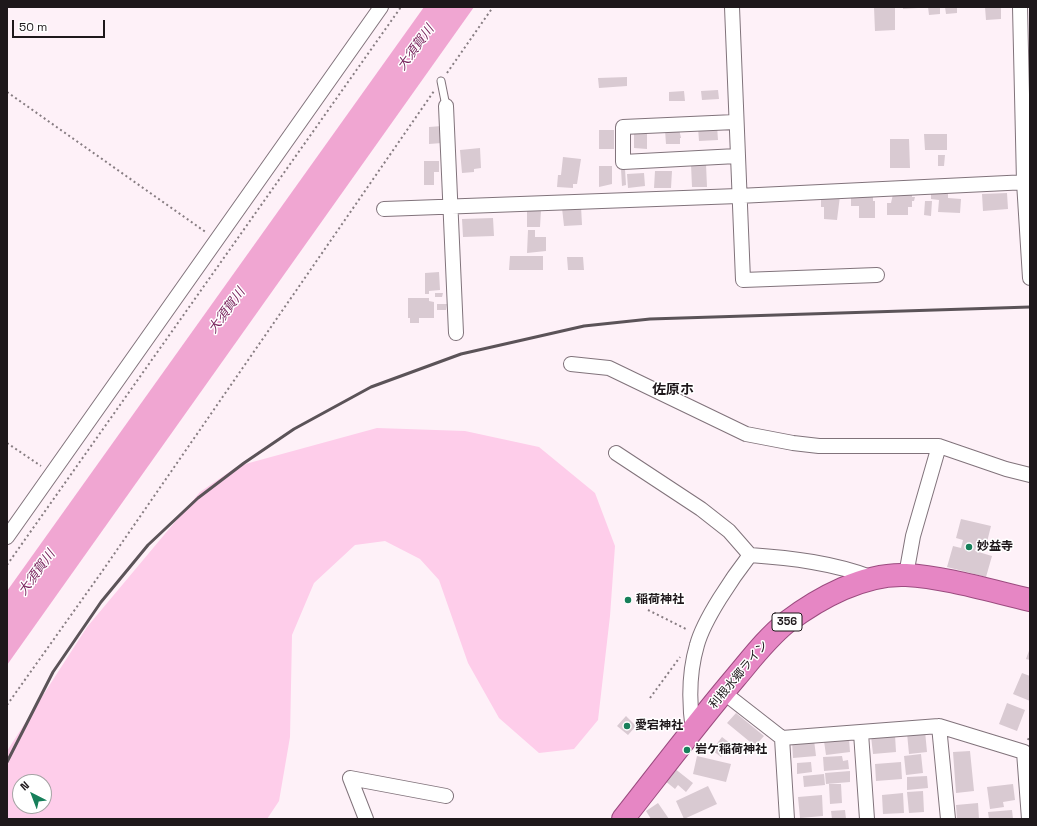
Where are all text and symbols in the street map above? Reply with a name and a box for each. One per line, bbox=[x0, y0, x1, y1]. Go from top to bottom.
scale bar bbox=[14, 12, 107, 38]
text: 50 m bbox=[19, 19, 47, 35]
water label: 大須賀川 bbox=[394, 22, 438, 74]
water label: 大須賀川 bbox=[205, 285, 249, 337]
district label: 佐原ホ bbox=[652, 382, 694, 398]
place label: 妙益寺 bbox=[977, 540, 1013, 554]
marker: 妙益寺 bbox=[964, 542, 974, 552]
water label: 大須賀川 bbox=[15, 547, 59, 599]
place label: 稲荷神社 bbox=[636, 593, 684, 607]
marker: 稲荷神社 bbox=[623, 595, 633, 605]
road number: 356 bbox=[772, 613, 802, 631]
street label: 利根水郷ライン bbox=[706, 638, 772, 712]
place label: 愛宕神社 bbox=[635, 719, 683, 733]
marker: 愛宕神社 bbox=[622, 721, 632, 731]
place label: 岩ケ稲荷神社 bbox=[695, 743, 767, 757]
marker: 岩ケ稲荷神社 bbox=[682, 745, 692, 755]
north arrow bbox=[12, 774, 52, 814]
text: N bbox=[17, 778, 32, 793]

